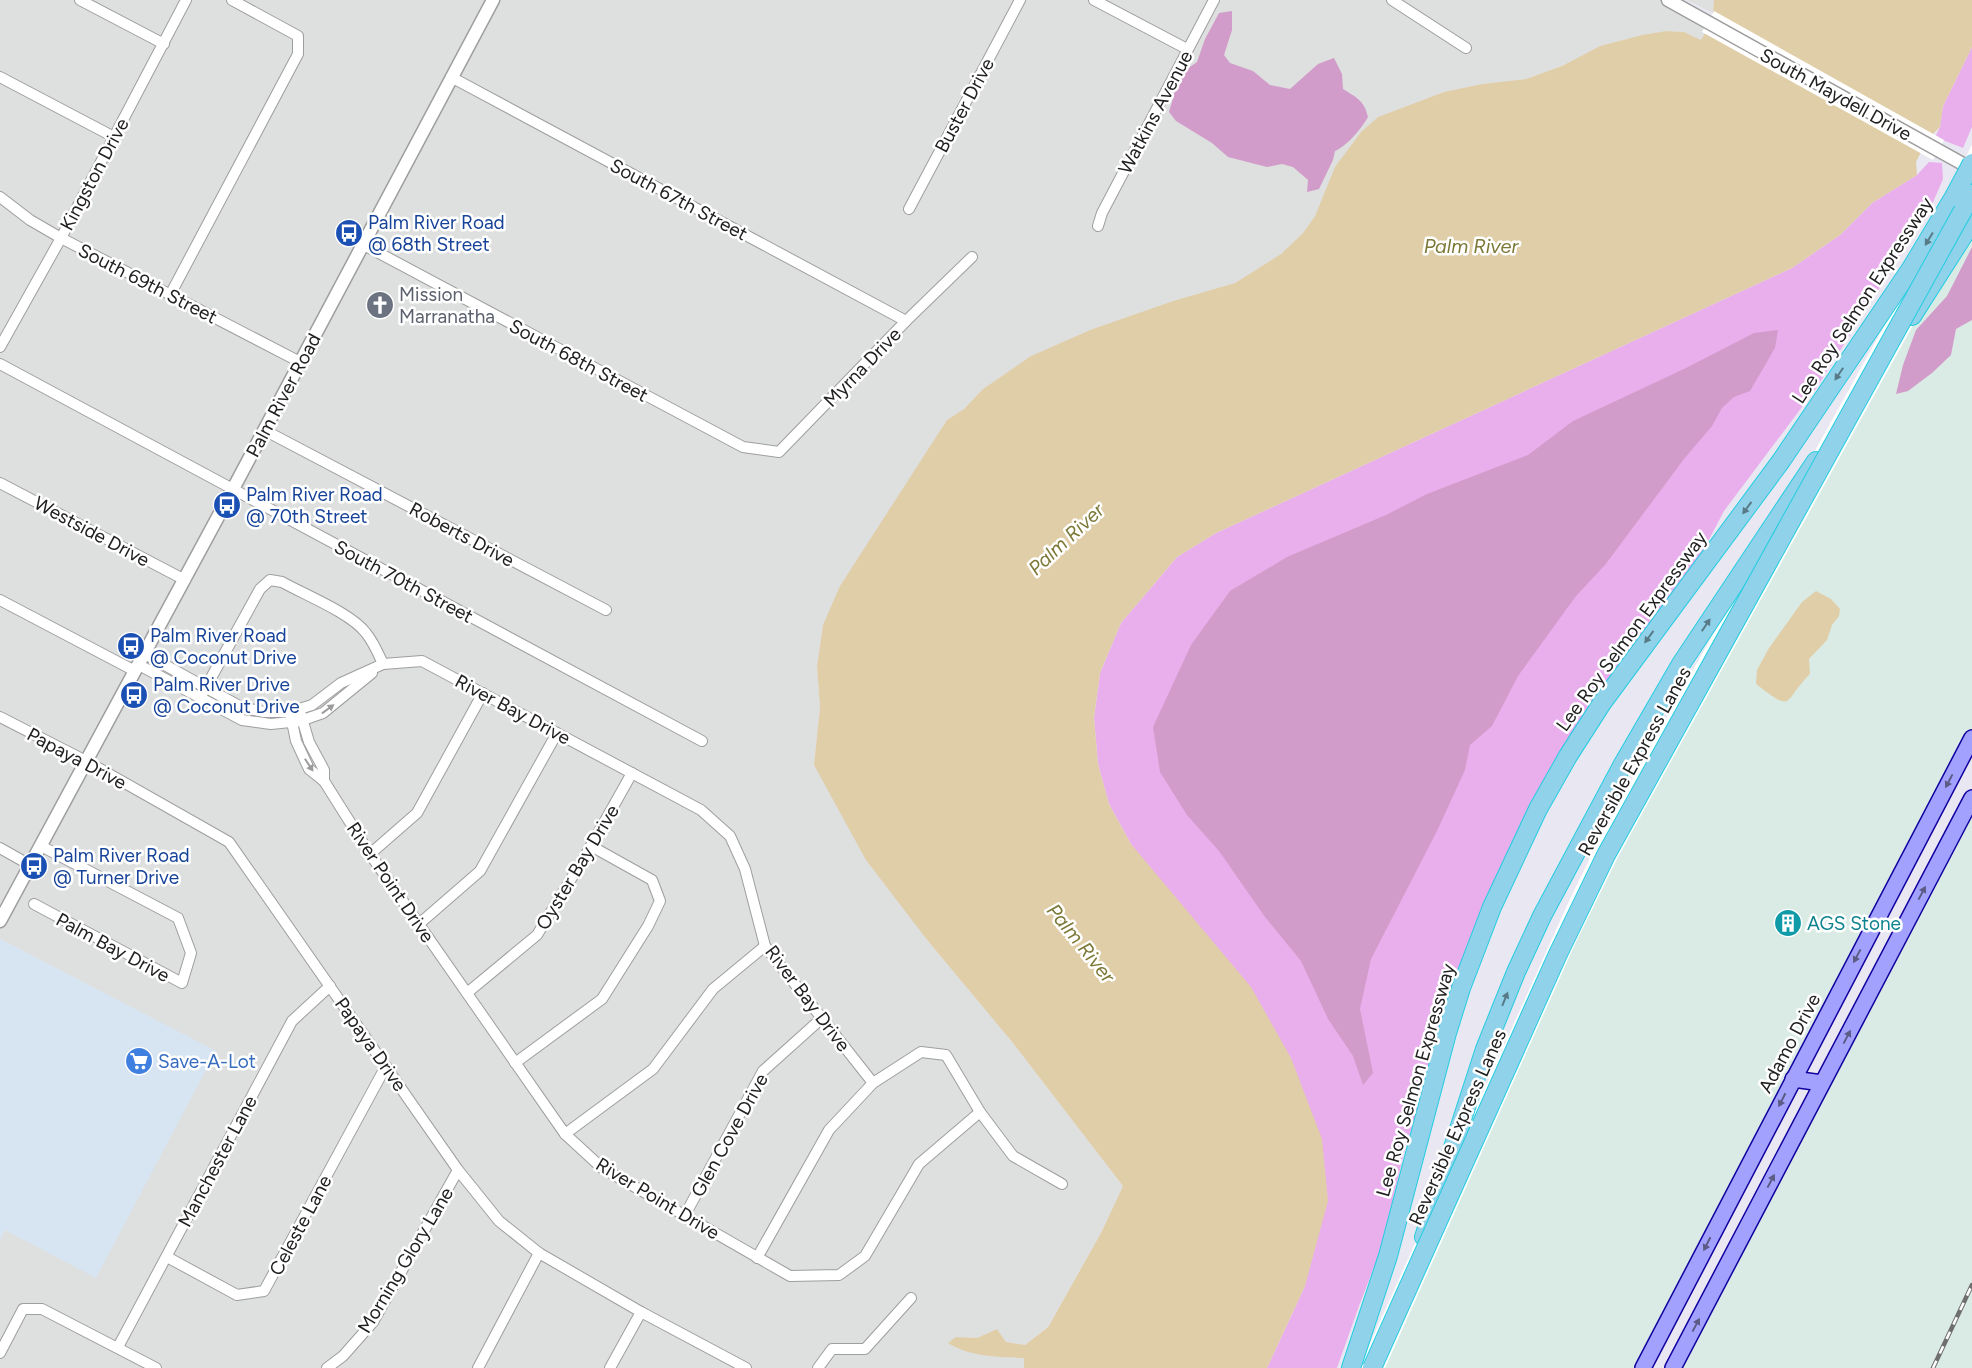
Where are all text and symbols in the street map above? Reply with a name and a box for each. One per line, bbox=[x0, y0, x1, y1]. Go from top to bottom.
street label: South Maydell Drive bbox=[1756, 43, 1916, 146]
street label: Watkins Avenue bbox=[1113, 47, 1198, 178]
street label: Buster Drive bbox=[930, 54, 999, 156]
street label: Kingston Drive bbox=[55, 114, 134, 234]
street label: South 67th Street bbox=[606, 154, 751, 245]
street label: Lee Roy Selmon Expressway bbox=[1787, 193, 1938, 408]
place label: Palm River Road @ 68th Street bbox=[368, 211, 505, 256]
bus stop icon: Palm River Road @ 68th Street bbox=[334, 218, 364, 248]
one-way arrow bbox=[1924, 232, 1933, 245]
water label: Palm River bbox=[1424, 234, 1520, 258]
street label: South 69th Street bbox=[74, 238, 221, 328]
place label: Mission Marranatha bbox=[399, 283, 495, 328]
church icon: Mission Marranatha bbox=[365, 290, 395, 320]
street label: South 68th Street bbox=[505, 314, 652, 407]
street label: Myrna Drive bbox=[819, 323, 906, 412]
street label: Palm River Road bbox=[241, 329, 326, 461]
one-way arrow bbox=[1835, 368, 1844, 381]
place label: Palm River Road @ 70th Street bbox=[246, 483, 383, 528]
bus stop icon: Palm River Road @ 70th Street bbox=[212, 490, 242, 520]
street label: Westside Drive bbox=[30, 491, 153, 571]
street label: Roberts Drive bbox=[405, 497, 518, 572]
water label: Palm River bbox=[1023, 497, 1110, 580]
one-way arrow bbox=[1742, 501, 1752, 515]
street label: Lee Roy Selmon Expressway bbox=[1551, 527, 1712, 736]
street label: South 70th Street bbox=[330, 535, 477, 628]
one-way arrow bbox=[1701, 618, 1711, 632]
place label: Palm River Road @ Coconut Drive bbox=[150, 624, 297, 669]
bus stop icon: Palm River Road @ Coconut Drive bbox=[116, 631, 146, 661]
one-way arrow bbox=[1644, 631, 1654, 644]
street label: Reversible Express Lanes bbox=[1573, 663, 1696, 860]
street label: River Bay Drive bbox=[451, 669, 574, 749]
place label: Palm River Drive @ Coconut Drive bbox=[153, 673, 300, 718]
bus stop icon: Palm River Drive @ Coconut Drive bbox=[119, 680, 149, 710]
one-way arrow bbox=[321, 704, 335, 714]
street label: Papaya Drive bbox=[23, 723, 130, 794]
one-way arrow bbox=[304, 758, 313, 772]
one-way arrow bbox=[1945, 774, 1953, 788]
street label: Oyster Bay Drive bbox=[531, 800, 624, 934]
street label: River Point Drive bbox=[342, 818, 439, 947]
place label: Palm River Road @ Turner Drive bbox=[53, 844, 190, 889]
bus stop icon: Palm River Road @ Turner Drive bbox=[19, 851, 49, 881]
one-way arrow bbox=[1918, 886, 1926, 900]
water label: Palm River bbox=[1042, 899, 1121, 988]
street label: Palm Bay Drive bbox=[52, 908, 173, 987]
building icon: AGS Stone bbox=[1773, 908, 1803, 938]
place label: AGS Stone bbox=[1807, 912, 1901, 935]
street label: River Bay Drive bbox=[760, 941, 855, 1056]
one-way arrow bbox=[1853, 949, 1861, 963]
street label: Lee Roy Selmon Expressway bbox=[1371, 961, 1460, 1199]
street label: Adamo Drive bbox=[1754, 990, 1825, 1097]
one-way arrow bbox=[1501, 991, 1509, 1006]
street label: Papaya Drive bbox=[330, 993, 411, 1096]
street label: Reversible Express Lanes bbox=[1404, 1025, 1511, 1229]
one-way arrow bbox=[1843, 1030, 1851, 1044]
supermarket icon: Save-A-Lot bbox=[124, 1046, 154, 1076]
place label: Save-A-Lot bbox=[158, 1050, 256, 1073]
street label: Glen Cove Drive bbox=[686, 1070, 773, 1201]
street label: Manchester Lane bbox=[173, 1092, 262, 1231]
one-way arrow bbox=[1778, 1093, 1786, 1107]
street label: River Point Drive bbox=[592, 1152, 724, 1244]
street label: Celeste Lane bbox=[264, 1171, 336, 1279]
one-way arrow bbox=[1767, 1174, 1775, 1188]
street label: Morning Glory Lane bbox=[353, 1183, 458, 1337]
one-way arrow bbox=[1703, 1237, 1711, 1251]
one-way arrow bbox=[1692, 1318, 1700, 1332]

